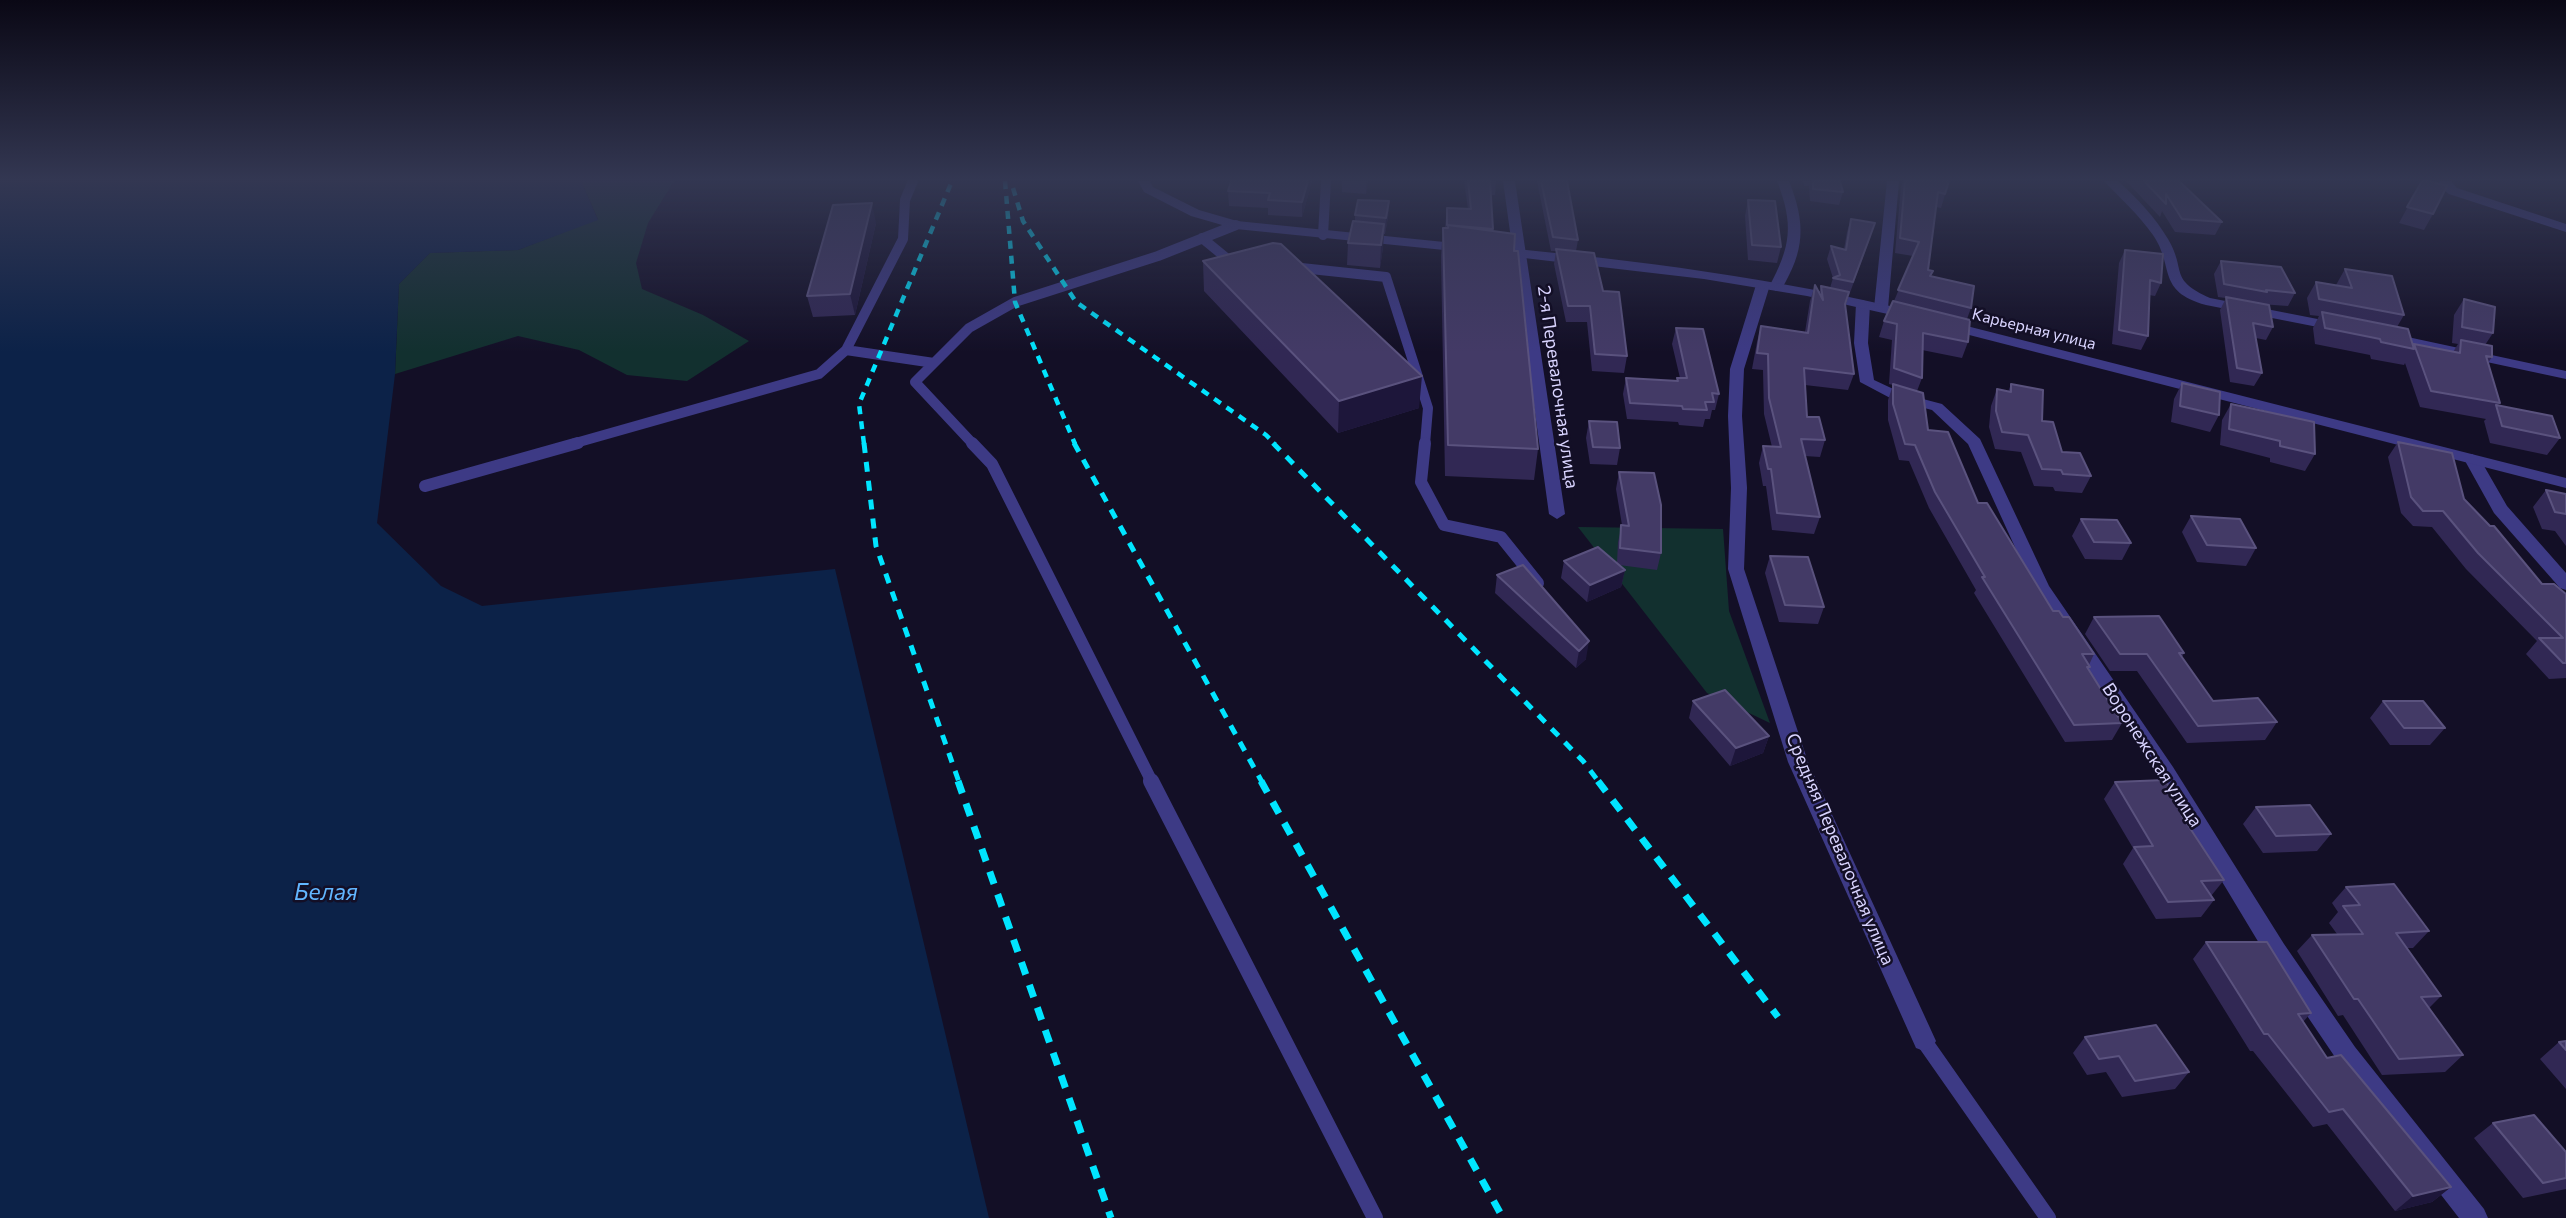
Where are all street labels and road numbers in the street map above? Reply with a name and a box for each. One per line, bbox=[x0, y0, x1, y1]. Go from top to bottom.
street label: 2-я Перевалочная улица bbox=[1533, 284, 1583, 490]
street label: Карьерная улица bbox=[1970, 304, 2098, 354]
street label: Воронежская улица bbox=[2097, 679, 2207, 831]
street label: Средняя Перевалочная улица bbox=[1781, 730, 1899, 968]

